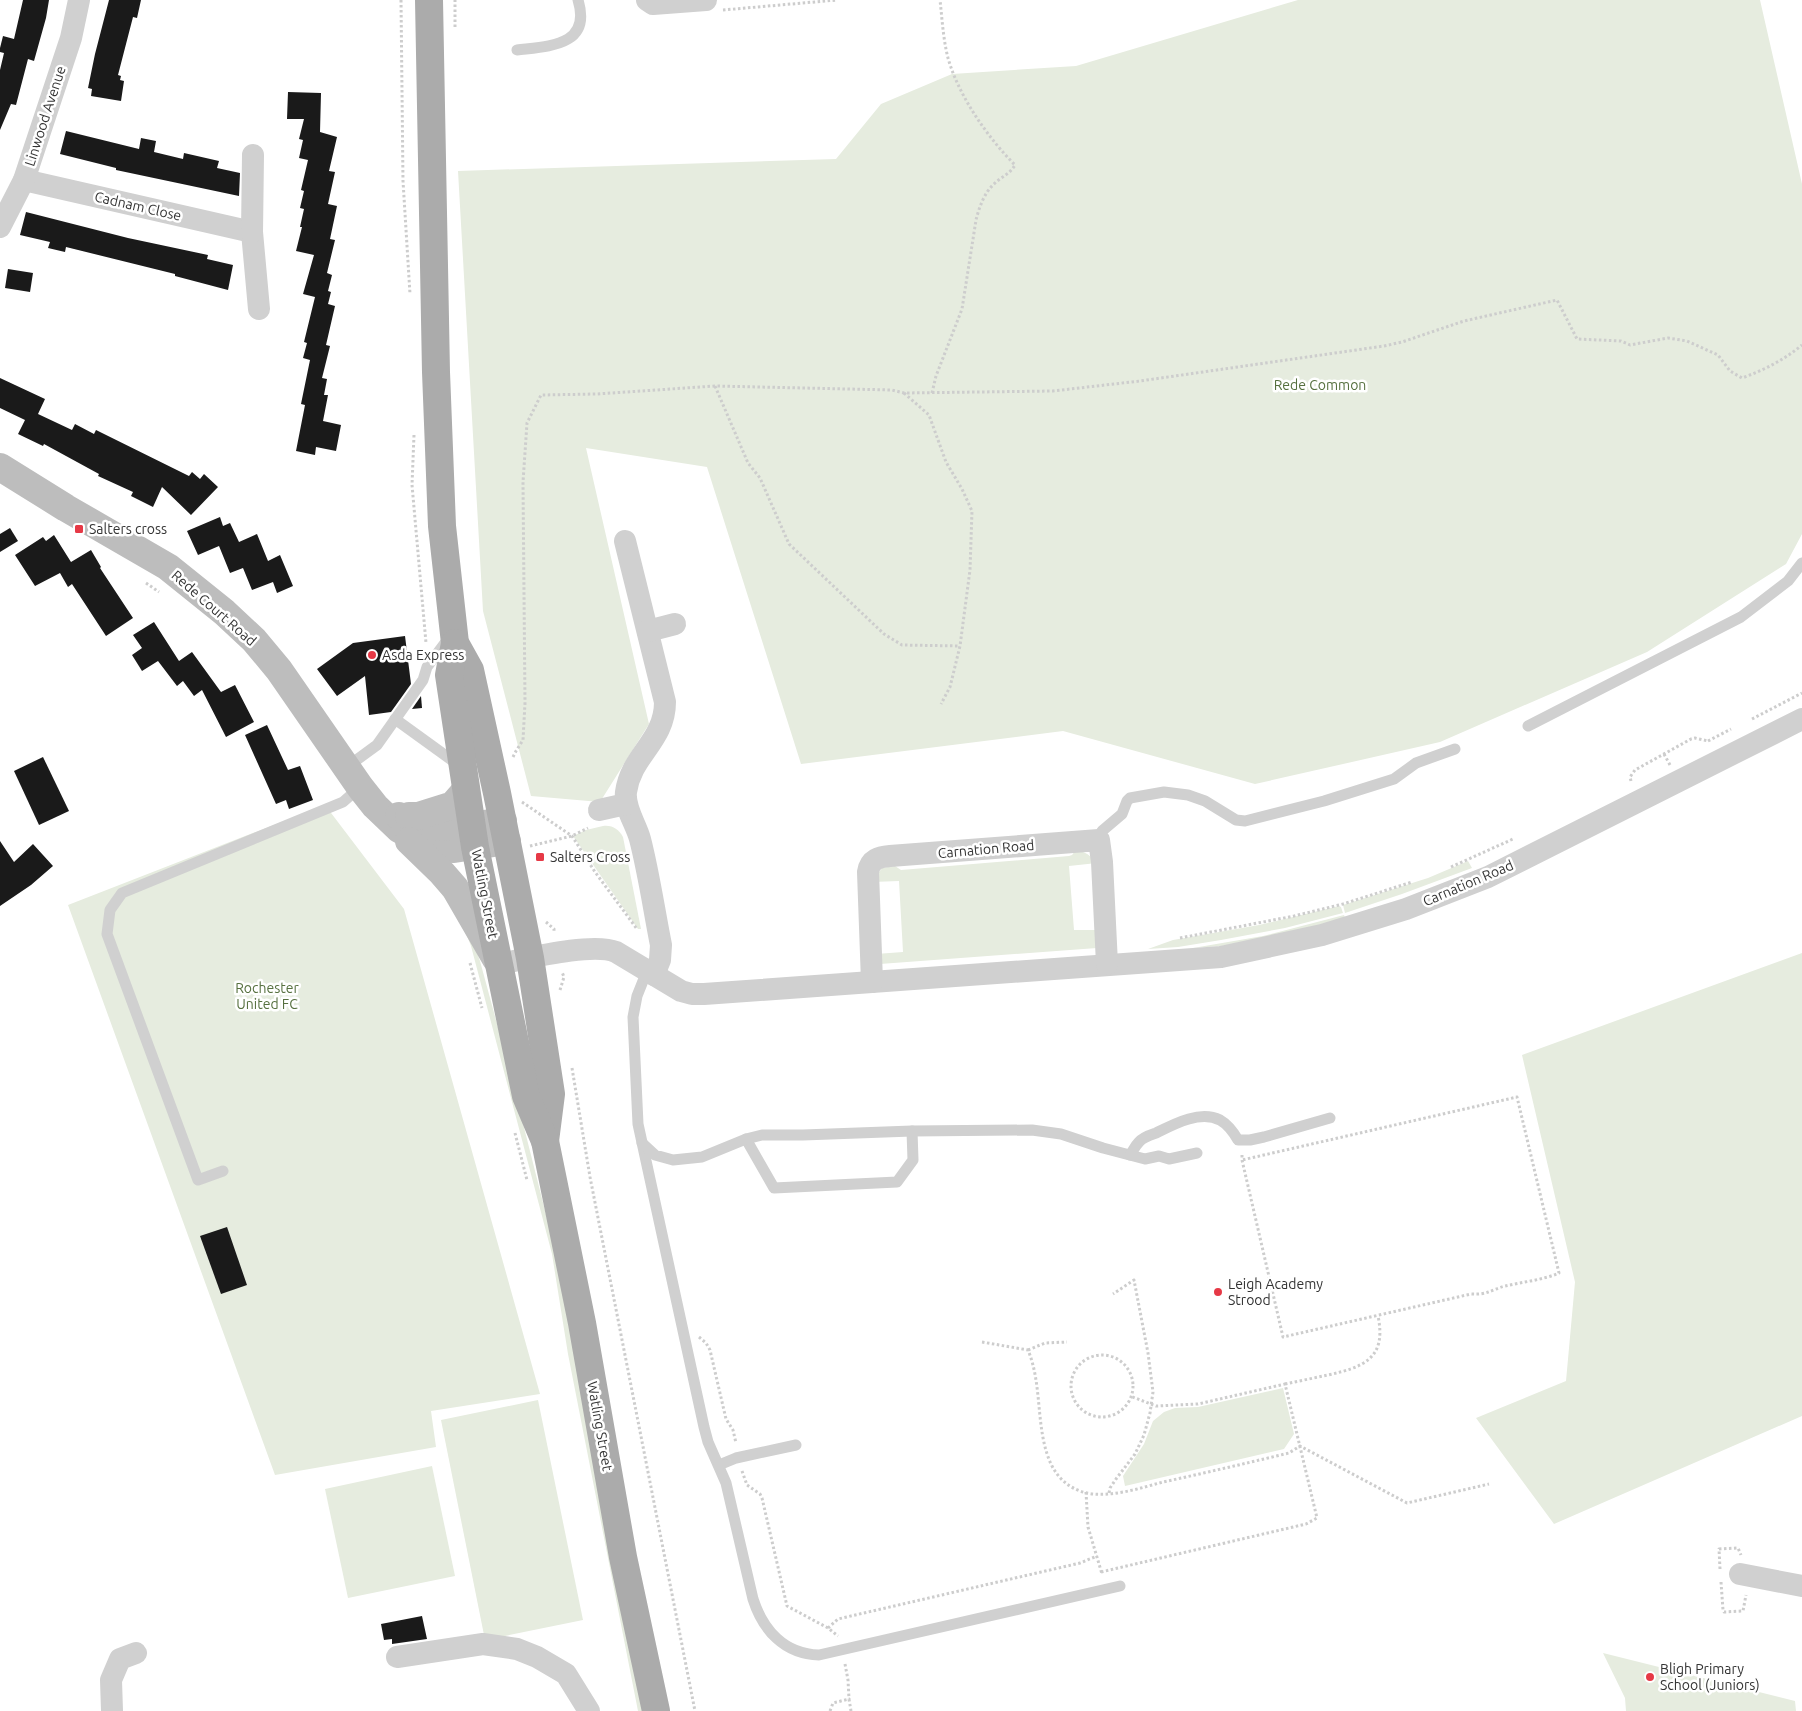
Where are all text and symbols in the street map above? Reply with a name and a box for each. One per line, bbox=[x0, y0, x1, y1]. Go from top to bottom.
street label: Linwood Avenue bbox=[21, 64, 69, 168]
street label: Cadnam Close bbox=[93, 188, 183, 224]
park label: Rede Common bbox=[1274, 377, 1366, 393]
place label: Salters cross bbox=[89, 521, 167, 537]
marker: Salters cross bbox=[73, 523, 85, 535]
street label: Rede Court Road bbox=[169, 567, 259, 649]
place label: Asda Express bbox=[382, 647, 464, 663]
marker: Asda Express bbox=[366, 649, 378, 661]
street label: Carnation Road bbox=[937, 837, 1035, 861]
street label: Watling Street bbox=[468, 848, 502, 941]
place label: Salters Cross bbox=[550, 849, 630, 865]
marker: Salters Cross bbox=[534, 851, 546, 863]
street label: Carnation Road bbox=[1420, 857, 1516, 909]
park label: Rochester United FC bbox=[235, 980, 300, 1012]
place label: Leigh Academy Strood bbox=[1228, 1276, 1323, 1308]
marker: Leigh Academy Strood bbox=[1212, 1286, 1224, 1298]
street label: Watling Street bbox=[584, 1380, 616, 1473]
place label: Bligh Primary School (Juniors) bbox=[1660, 1661, 1760, 1693]
marker: Bligh Primary School (Juniors) bbox=[1644, 1671, 1656, 1683]

